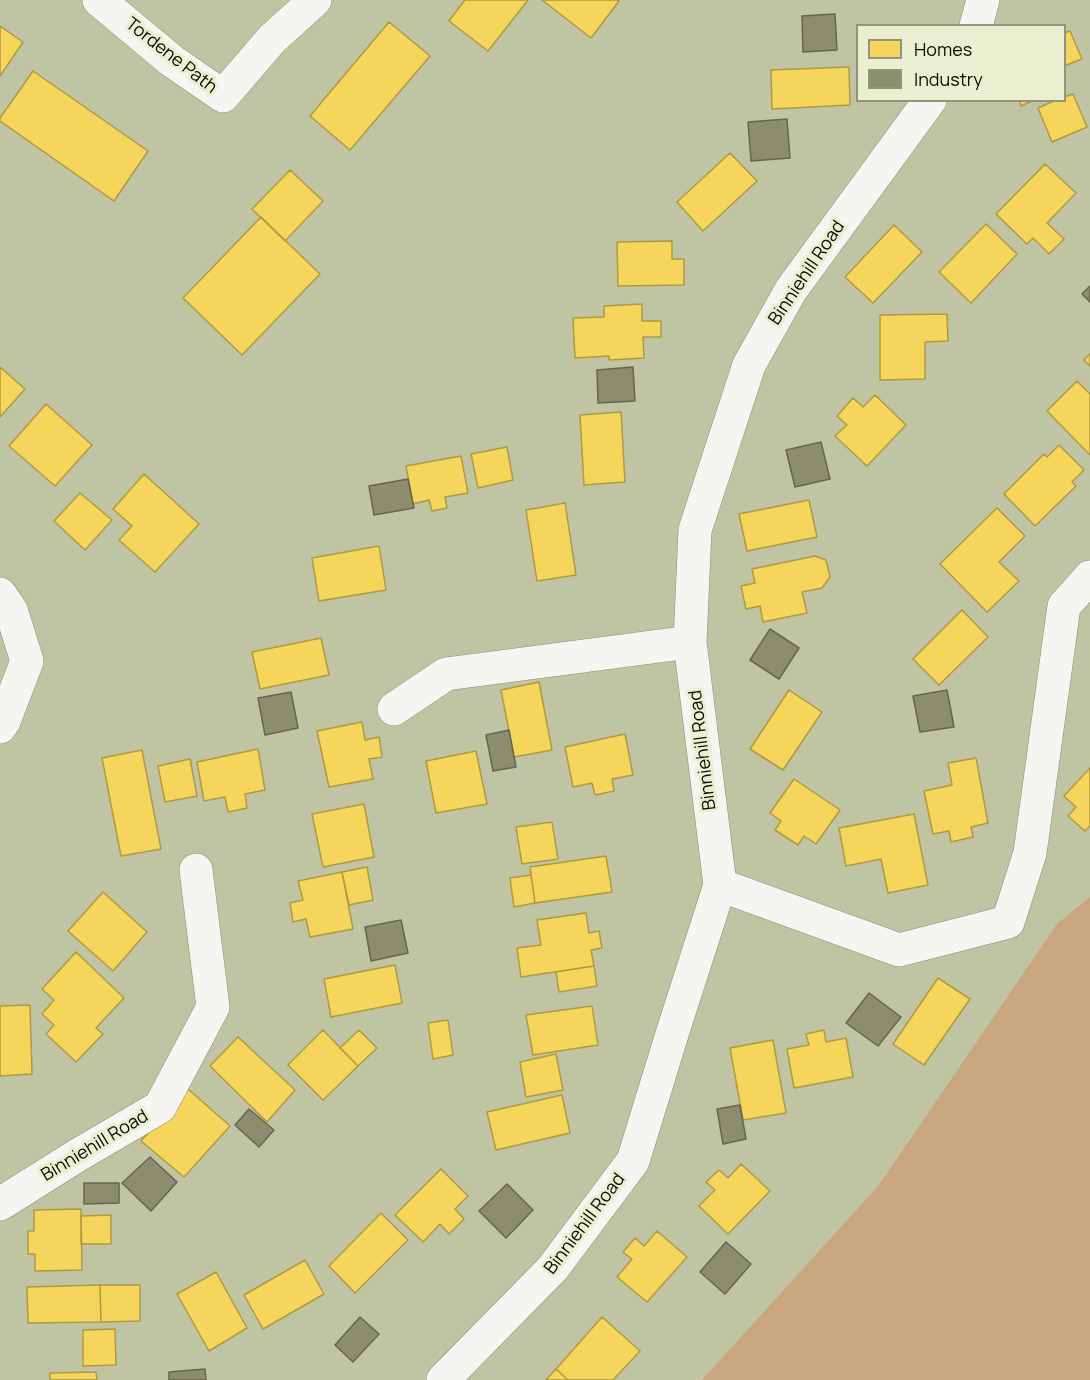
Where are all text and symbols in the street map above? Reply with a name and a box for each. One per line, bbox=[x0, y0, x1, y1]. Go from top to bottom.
street label: Tordene Path bbox=[121, 14, 221, 98]
legend bbox=[856, 24, 1066, 102]
text: Homes bbox=[914, 37, 972, 61]
text: Industry bbox=[914, 67, 983, 91]
street label: Binniehill Road bbox=[764, 217, 850, 329]
street label: Binniehill Road bbox=[685, 689, 721, 811]
street label: Binniehill Road bbox=[38, 1106, 152, 1186]
street label: Binniehill Road bbox=[540, 1169, 630, 1279]

